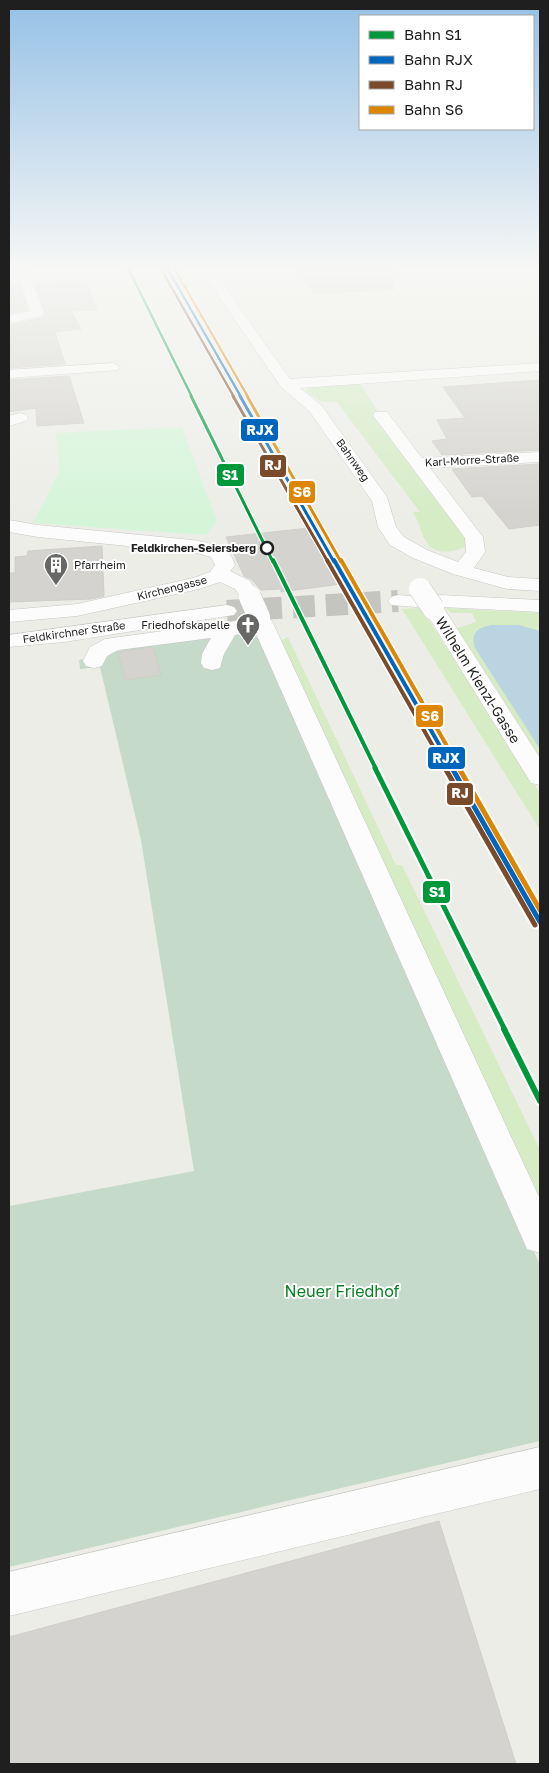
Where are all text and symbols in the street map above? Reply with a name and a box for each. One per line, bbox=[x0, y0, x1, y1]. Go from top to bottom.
legend bbox=[359, 15, 534, 130]
text: Bahn S1 bbox=[404, 25, 462, 43]
text: Bahn RJX bbox=[404, 50, 473, 68]
text: Bahn RJ bbox=[404, 75, 463, 93]
text: Bahn S6 bbox=[404, 100, 463, 118]
line badge: RJX bbox=[240, 418, 279, 442]
text: RJX bbox=[246, 421, 274, 438]
street label: Bahnweg bbox=[334, 436, 373, 483]
street label: Karl-Morre-Straße bbox=[424, 451, 520, 468]
line badge: RJ bbox=[259, 454, 287, 478]
text: RJ bbox=[264, 456, 282, 473]
line badge: S1 bbox=[216, 463, 245, 487]
text: S1 bbox=[222, 466, 238, 483]
line badge: S6 bbox=[288, 480, 316, 504]
text: S6 bbox=[293, 483, 311, 500]
place label: Feldkirchen-Seiersberg bbox=[131, 541, 256, 554]
marker: Feldkirchen-Seiersberg bbox=[260, 541, 274, 555]
building icon: Pfarrheim bbox=[43, 552, 69, 586]
place label: Pfarrheim bbox=[74, 558, 126, 571]
street label: Kirchengasse bbox=[136, 573, 208, 602]
church icon: Friedhofskapelle bbox=[235, 612, 261, 646]
street label: Wilhelm Kienzl-Gasse bbox=[433, 613, 524, 746]
street label: Feldkirchner Straße bbox=[22, 618, 126, 645]
place label: Friedhofskapelle bbox=[141, 618, 230, 631]
line badge: S6 bbox=[415, 704, 444, 728]
text: S6 bbox=[421, 707, 439, 724]
line badge: RJX bbox=[427, 746, 466, 770]
text: RJX bbox=[432, 749, 460, 766]
line badge: RJ bbox=[446, 782, 474, 806]
text: RJ bbox=[451, 784, 469, 801]
line badge: S1 bbox=[422, 880, 451, 904]
text: S1 bbox=[429, 883, 445, 900]
park label: Neuer Friedhof bbox=[285, 1281, 400, 1301]

